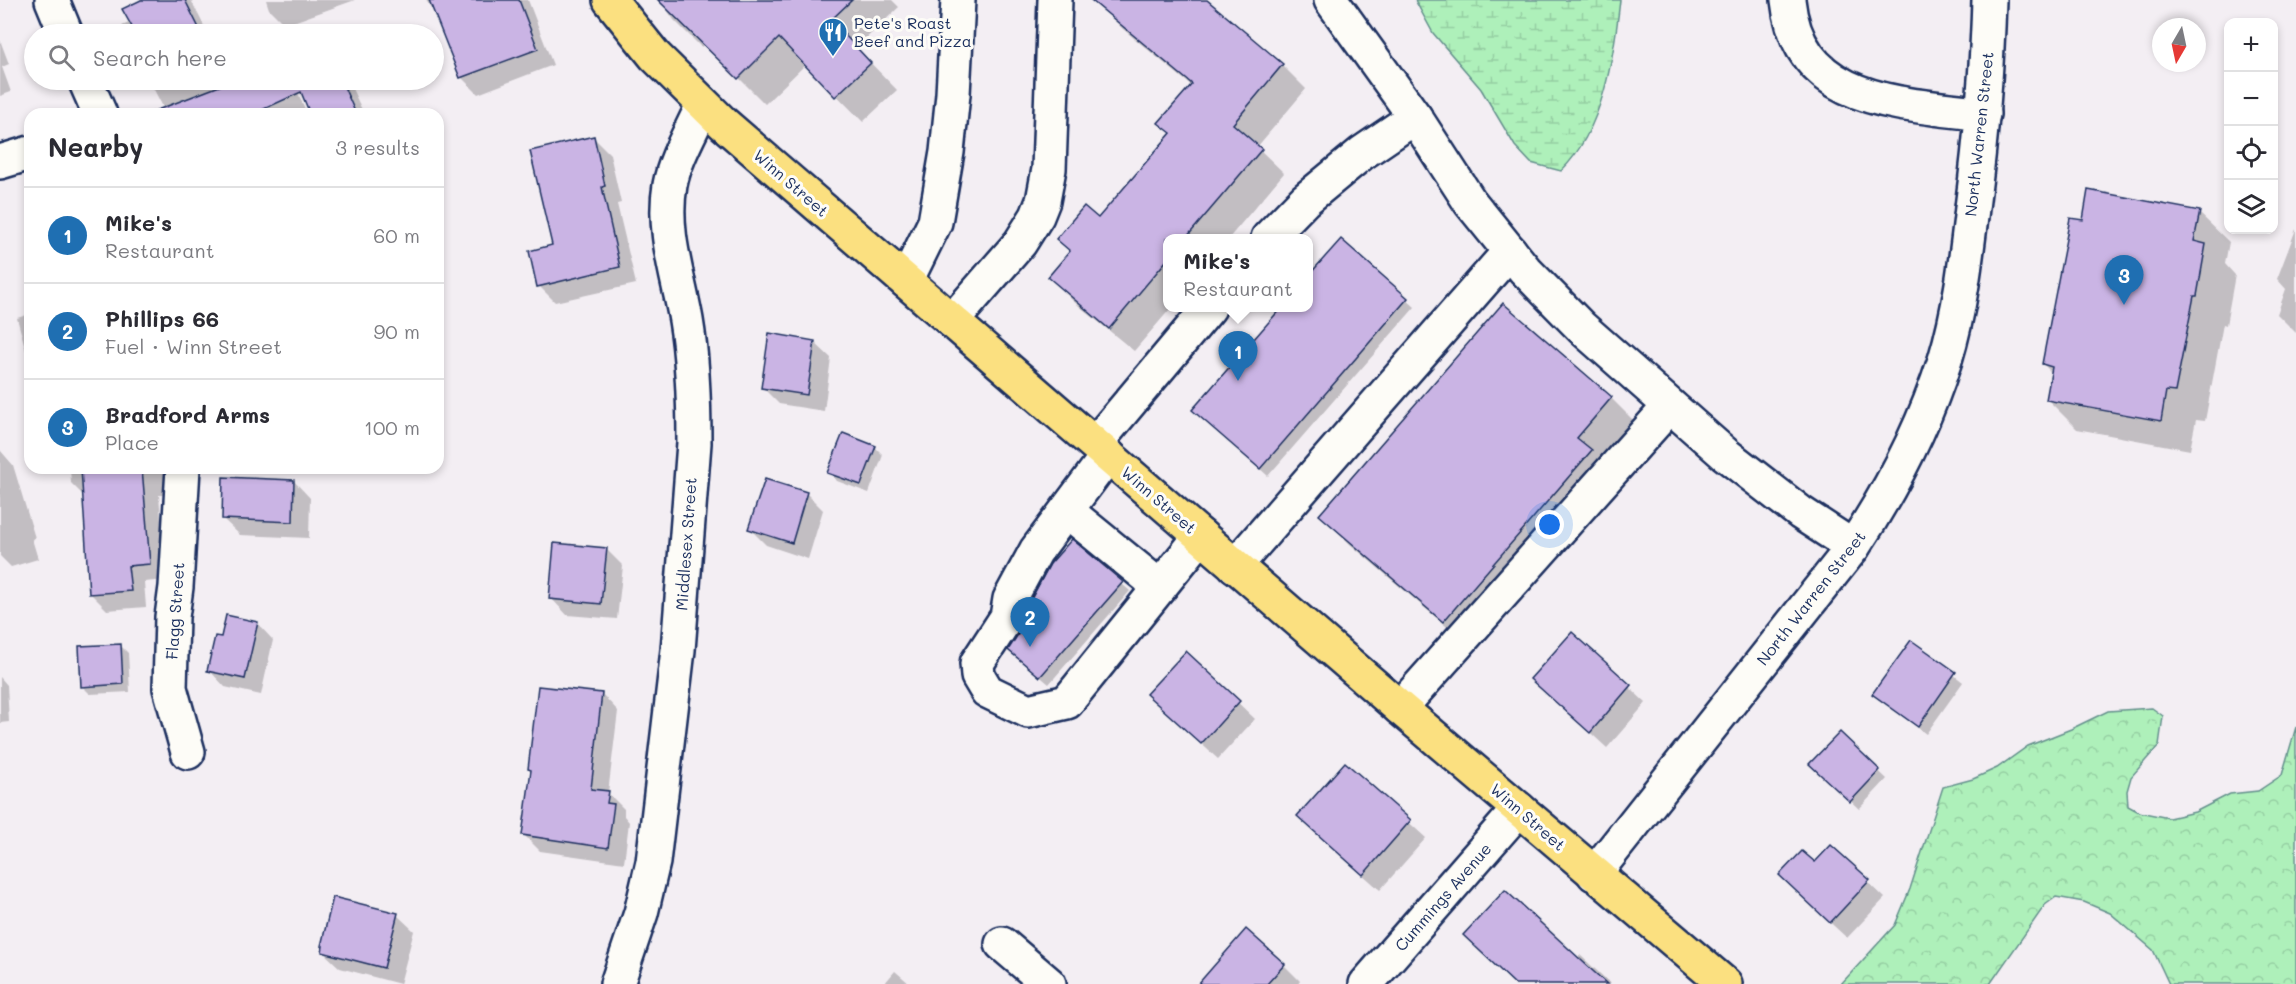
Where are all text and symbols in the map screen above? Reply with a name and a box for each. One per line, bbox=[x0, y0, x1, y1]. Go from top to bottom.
place label: Pete's Roast Beef and Pizza bbox=[854, 12, 972, 51]
restaurant icon: Pete's Roast Beef and Pizza bbox=[817, 16, 849, 58]
north arrow bbox=[2152, 18, 2206, 72]
map controls bbox=[2224, 18, 2278, 234]
button: + bbox=[2224, 18, 2278, 72]
search box bbox=[24, 24, 444, 90]
icon: search bbox=[45, 41, 78, 74]
text: Search here bbox=[93, 43, 227, 72]
street label: North Warren Street bbox=[1959, 51, 1998, 217]
button: − bbox=[2224, 72, 2278, 126]
button: locate bbox=[2224, 126, 2278, 180]
text: Nearby bbox=[48, 130, 143, 164]
text: 3 results bbox=[335, 134, 420, 160]
street label: Winn Street bbox=[749, 144, 833, 221]
button: layers bbox=[2224, 180, 2278, 234]
text: Mike's bbox=[105, 208, 172, 237]
text: 1 bbox=[63, 222, 72, 248]
text: 60 m bbox=[373, 222, 420, 248]
popup bbox=[1163, 234, 1313, 312]
text: Restaurant bbox=[105, 237, 215, 263]
text: Mike's bbox=[1183, 246, 1250, 275]
pin: 3 bbox=[2104, 256, 2144, 305]
text: Restaurant bbox=[1183, 275, 1293, 301]
text: Phillips 66 bbox=[105, 304, 219, 333]
text: 2 bbox=[62, 318, 73, 344]
text: 90 m bbox=[374, 318, 420, 344]
pin: 1 bbox=[1218, 332, 1258, 381]
text: Fuel · Winn Street bbox=[105, 333, 282, 359]
text: Bradford Arms bbox=[105, 400, 270, 429]
text: 3 bbox=[62, 414, 74, 440]
text: 100 m bbox=[364, 414, 420, 440]
text: Place bbox=[105, 429, 159, 455]
street label: Winn Street bbox=[1117, 461, 1201, 538]
street label: Middlesex Street bbox=[670, 477, 701, 611]
your location bbox=[1535, 510, 1564, 539]
street label: North Warren Street bbox=[1751, 526, 1870, 669]
street label: Flagg Street bbox=[161, 562, 188, 660]
pin: 2 bbox=[1010, 598, 1050, 647]
street label: Winn Street bbox=[1486, 778, 1570, 855]
street label: Cummings Avenue bbox=[1390, 838, 1495, 955]

